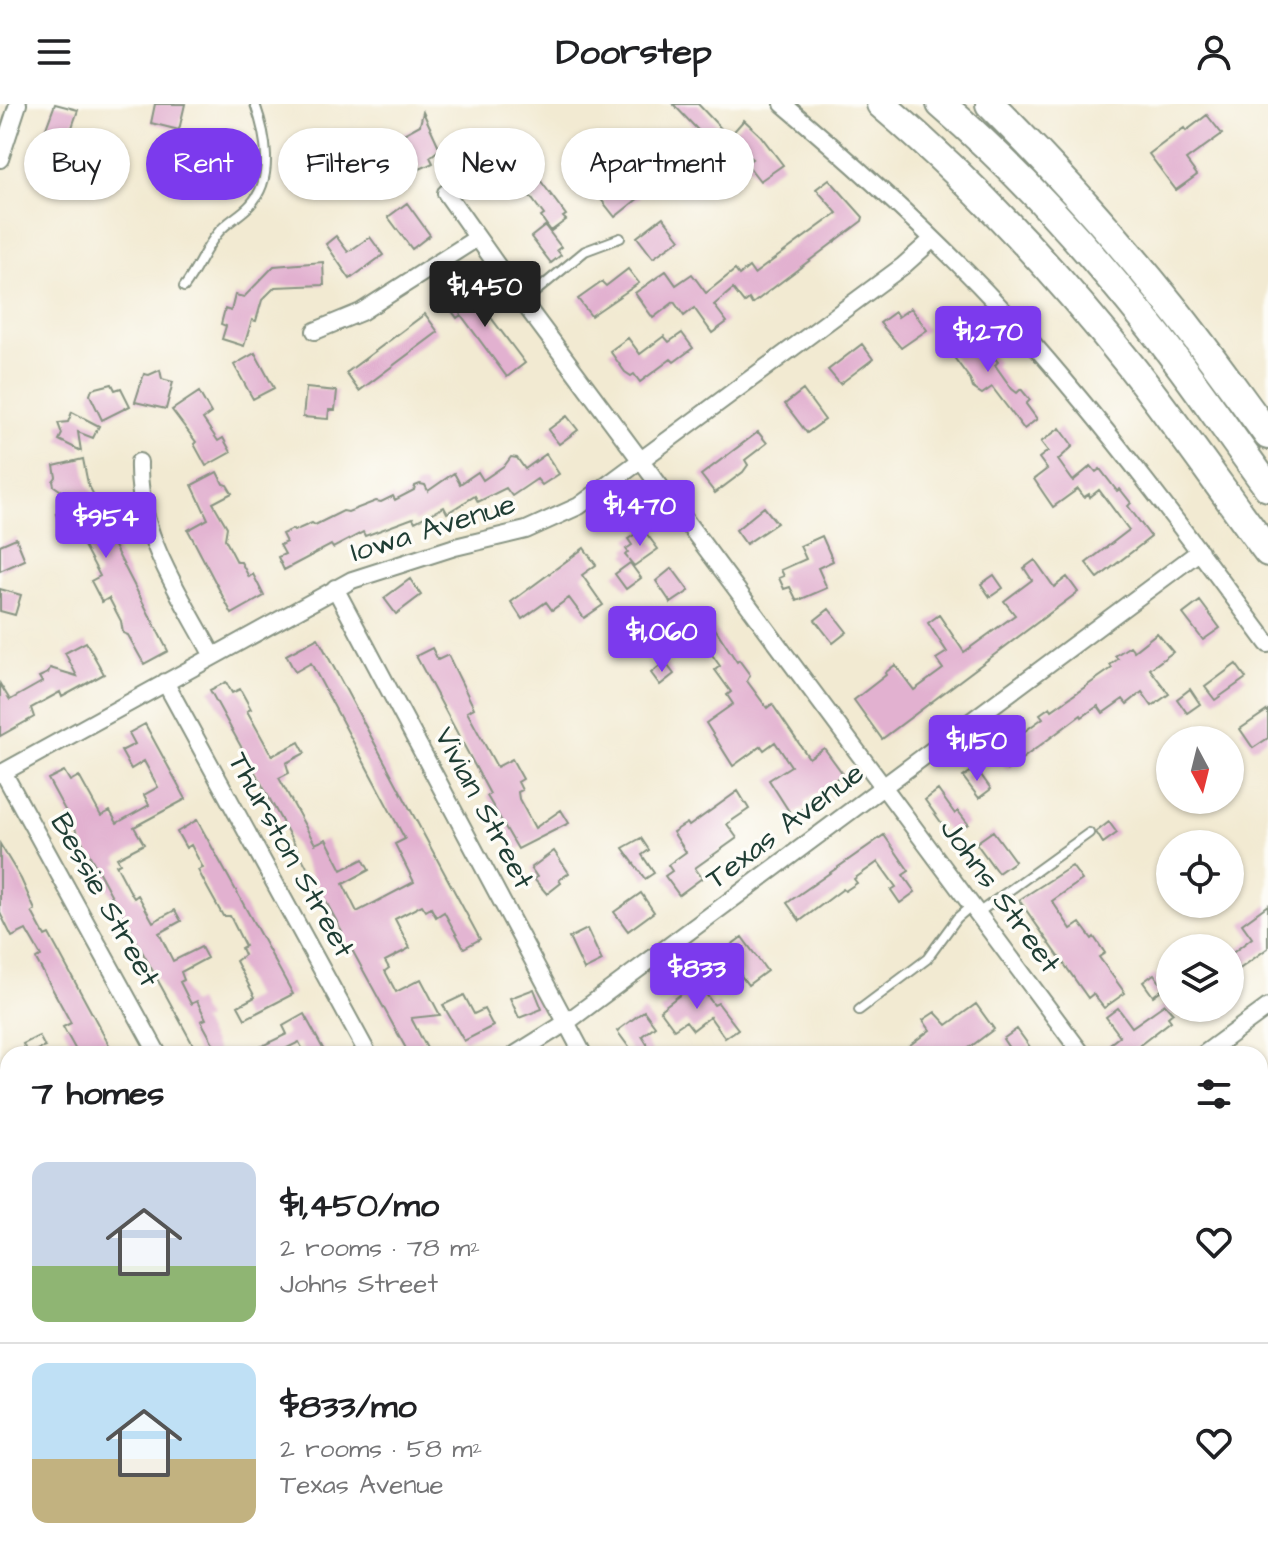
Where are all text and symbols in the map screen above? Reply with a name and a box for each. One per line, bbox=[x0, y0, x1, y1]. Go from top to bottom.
text: Doorstep bbox=[556, 27, 712, 78]
icon: menu bbox=[32, 30, 76, 74]
icon: person bbox=[1192, 30, 1236, 74]
chip: Buy bbox=[24, 128, 130, 200]
chip: Rent bbox=[146, 128, 262, 200]
chip: Filters bbox=[278, 128, 418, 200]
chip: New bbox=[434, 128, 545, 200]
chip: Apartment bbox=[561, 128, 754, 200]
pin: $1,450 bbox=[420, 261, 550, 329]
text: $1,450 bbox=[448, 269, 522, 305]
pin: $1,270 bbox=[923, 306, 1053, 374]
text: $1,270 bbox=[953, 314, 1023, 350]
pin: $1,470 bbox=[575, 480, 705, 548]
street label: Iowa Avenue bbox=[345, 483, 521, 573]
text: $1,470 bbox=[604, 488, 676, 524]
pin: $954 bbox=[59, 492, 153, 560]
text: $954 bbox=[73, 500, 139, 536]
pin: $1,060 bbox=[597, 606, 727, 674]
text: $1,060 bbox=[626, 614, 698, 650]
pin: $1,150 bbox=[912, 715, 1042, 783]
street label: Vivian Street bbox=[424, 719, 544, 897]
text: $1,150 bbox=[947, 723, 1007, 759]
north arrow bbox=[1156, 726, 1244, 814]
map controls bbox=[1156, 726, 1244, 1022]
street label: Thurston Street bbox=[217, 745, 365, 965]
street label: Texas Avenue bbox=[697, 752, 873, 900]
street label: Bessie Street bbox=[40, 805, 170, 995]
street label: Johns Street bbox=[929, 810, 1071, 982]
button: locate bbox=[1156, 830, 1244, 918]
button: layers bbox=[1156, 934, 1244, 1022]
pin: $833 bbox=[650, 943, 744, 1011]
text: $833 bbox=[668, 951, 726, 987]
text: 7 homes bbox=[32, 1070, 164, 1118]
icon: filters bbox=[1192, 1072, 1236, 1116]
text: $1,450/mo bbox=[280, 1182, 439, 1230]
icon: home bbox=[96, 1194, 192, 1290]
icon: heart bbox=[1192, 1220, 1236, 1264]
text: 2 rooms · 78 m² bbox=[280, 1230, 480, 1266]
text: Johns Street bbox=[280, 1266, 438, 1302]
text: $833/mo bbox=[280, 1383, 417, 1431]
icon: home bbox=[96, 1395, 192, 1491]
icon: heart bbox=[1192, 1421, 1236, 1465]
text: 2 rooms · 58 m² bbox=[280, 1431, 482, 1467]
text: Texas Avenue bbox=[280, 1467, 444, 1503]

